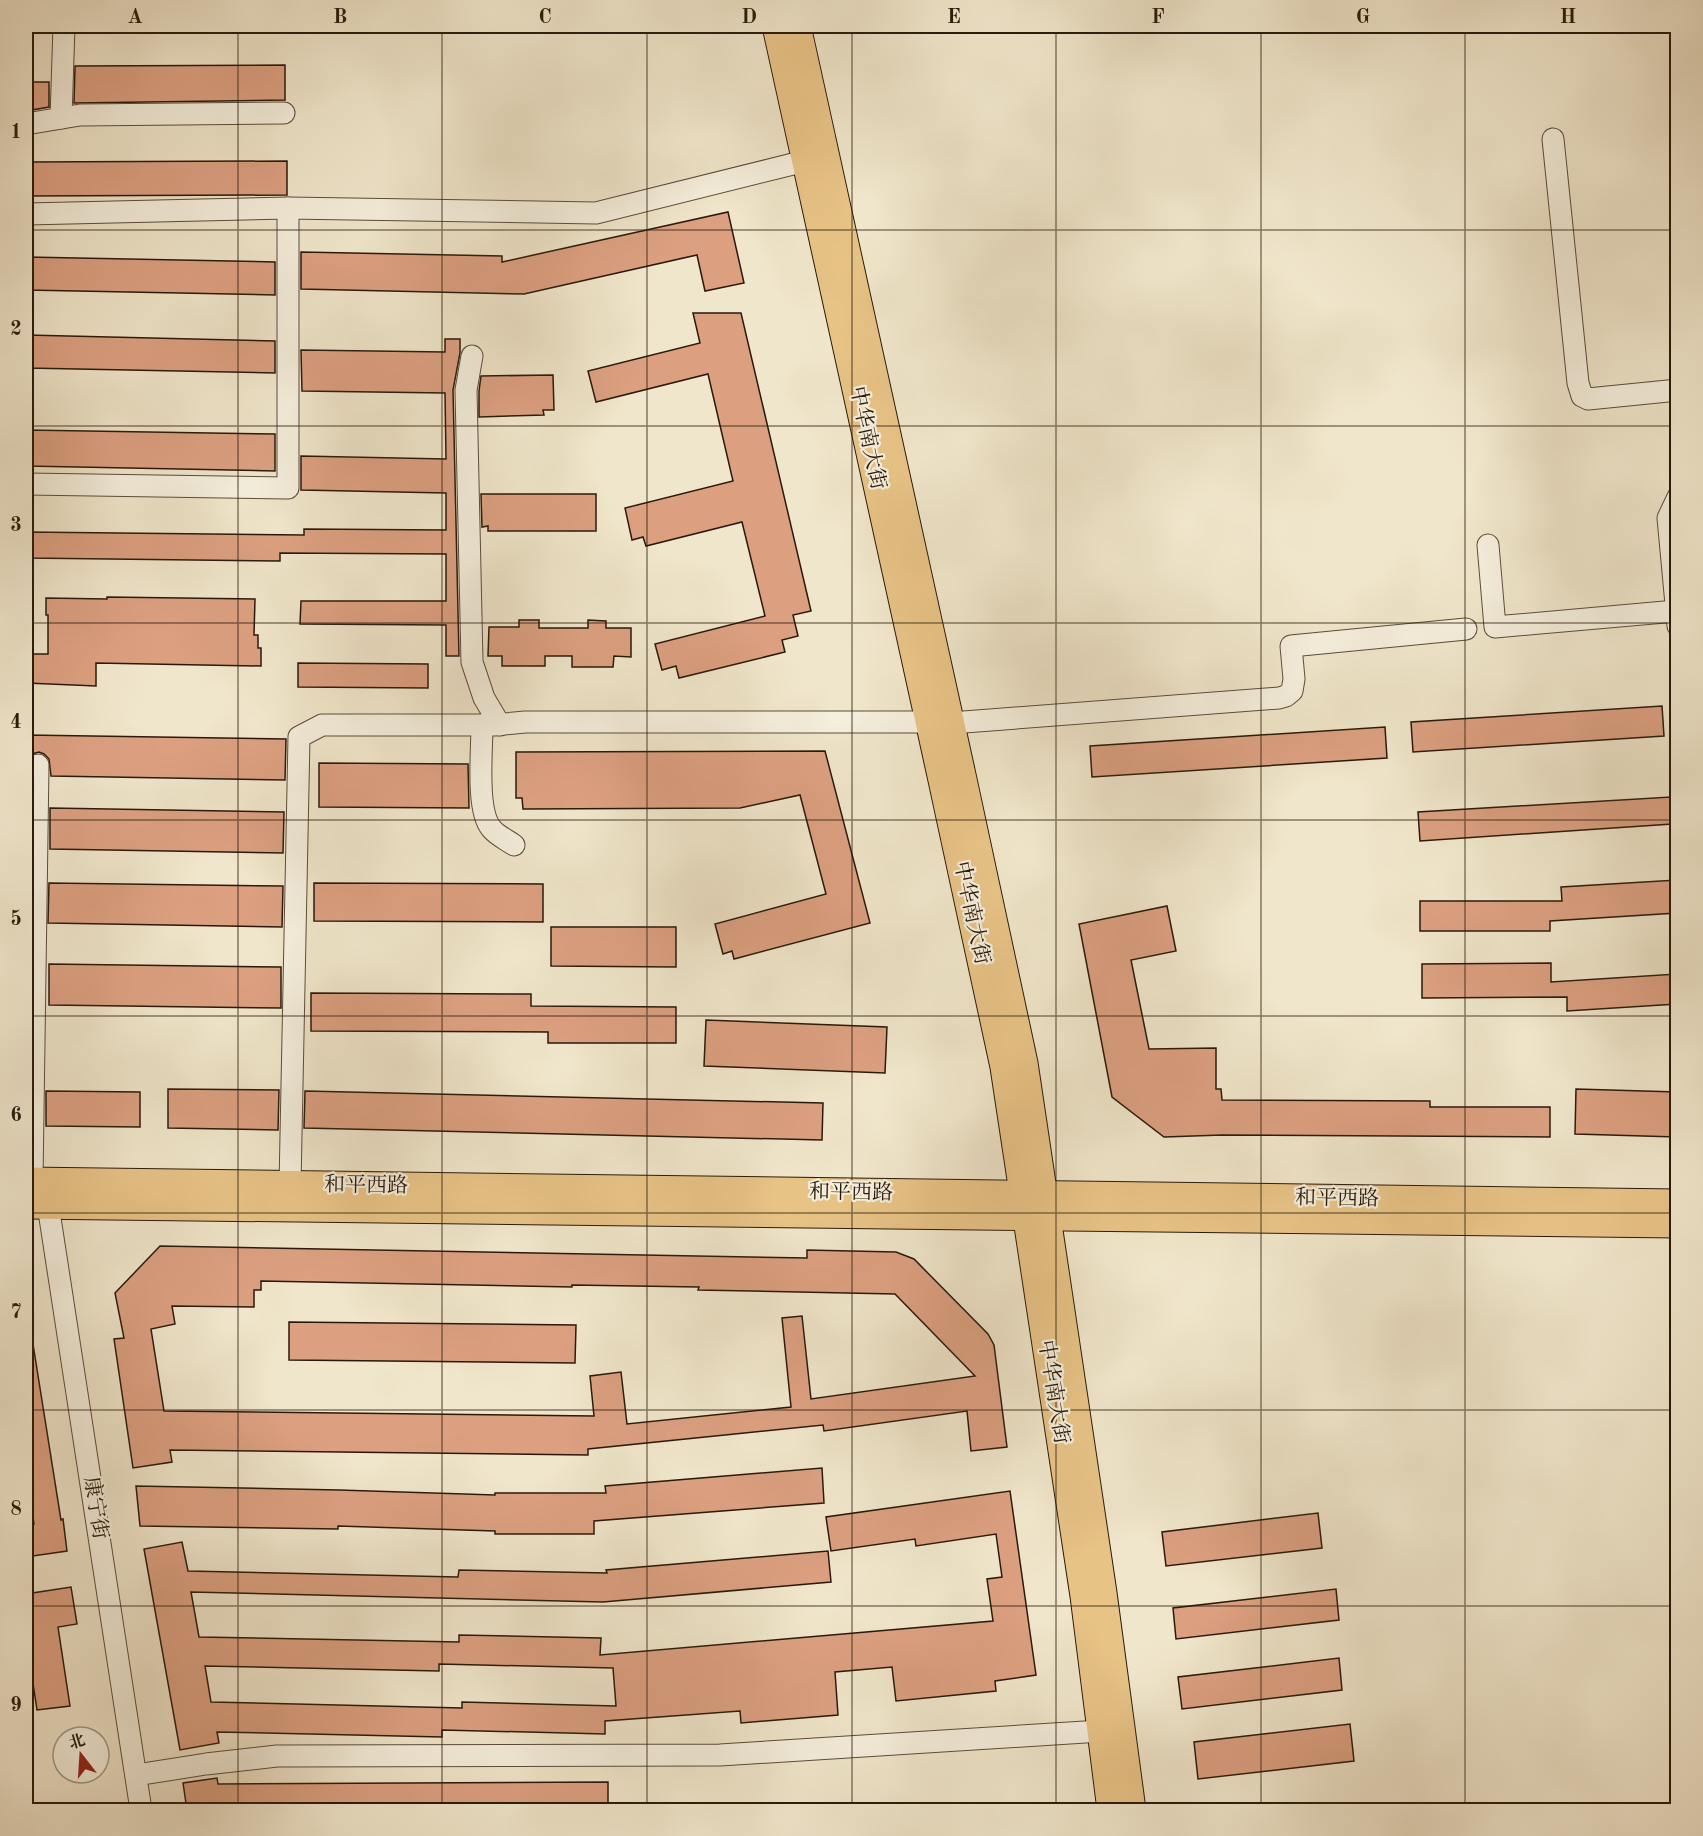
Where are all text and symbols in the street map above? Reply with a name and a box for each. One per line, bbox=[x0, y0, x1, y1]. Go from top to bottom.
text: A bbox=[127, 8, 143, 28]
text: B bbox=[333, 8, 347, 28]
text: C bbox=[538, 8, 552, 28]
text: D bbox=[741, 8, 757, 28]
text: E bbox=[947, 8, 961, 28]
text: F bbox=[1151, 8, 1165, 28]
text: G bbox=[1356, 8, 1370, 28]
text: H bbox=[1560, 8, 1576, 28]
text: 1 bbox=[10, 123, 22, 143]
text: 2 bbox=[10, 320, 22, 340]
street label: 中华南大街 bbox=[846, 384, 890, 492]
text: 3 bbox=[10, 516, 22, 536]
text: 4 bbox=[10, 713, 22, 733]
street label: 中华南大街 bbox=[950, 859, 994, 967]
text: 5 bbox=[10, 909, 22, 930]
text: 6 bbox=[10, 1106, 22, 1126]
street label: 和平西路 bbox=[324, 1173, 408, 1197]
street label: 和平西路 bbox=[809, 1180, 893, 1204]
street label: 和平西路 bbox=[1295, 1186, 1379, 1210]
text: 7 bbox=[10, 1303, 22, 1323]
street label: 中华南大街 bbox=[1034, 1338, 1074, 1445]
street label: 康宁街 bbox=[80, 1475, 112, 1541]
text: 8 bbox=[10, 1500, 22, 1520]
text: 9 bbox=[10, 1696, 22, 1716]
north arrow bbox=[51, 1725, 111, 1785]
text: 北 bbox=[67, 1731, 87, 1753]

